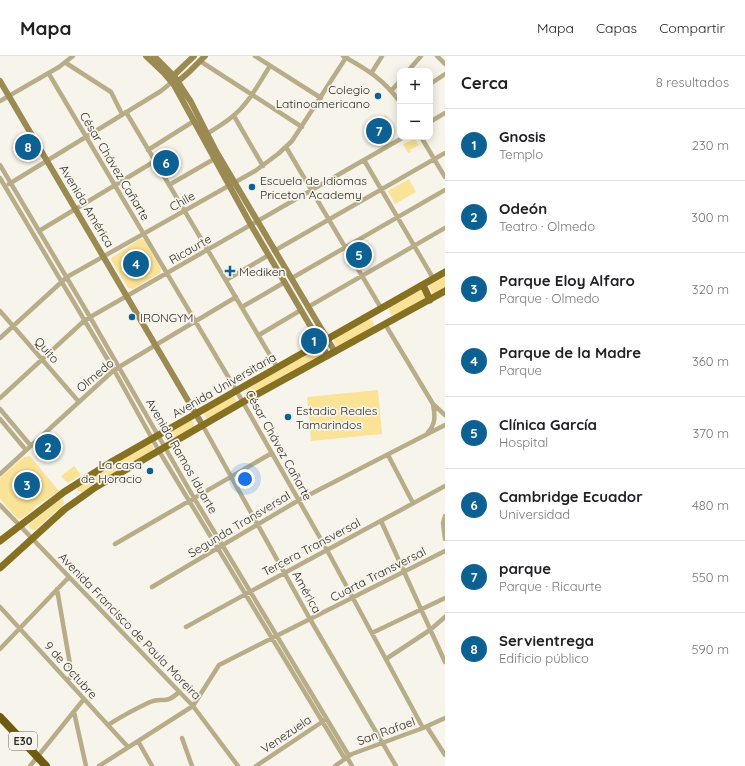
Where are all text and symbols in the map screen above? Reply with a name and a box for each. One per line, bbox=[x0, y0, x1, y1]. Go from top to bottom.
text: Mapa bbox=[20, 16, 71, 40]
text: Mapa bbox=[537, 19, 574, 37]
text: Capas bbox=[596, 19, 637, 37]
text: Compartir bbox=[659, 19, 725, 37]
map controls bbox=[397, 68, 433, 140]
button: + bbox=[397, 68, 433, 104]
text: Cerca bbox=[461, 72, 508, 93]
text: 8 resultados bbox=[656, 74, 729, 90]
place label: Colegio Latinoamericano bbox=[276, 82, 370, 111]
marker: Colegio Latinoamericano bbox=[373, 91, 383, 101]
button: − bbox=[397, 104, 433, 140]
street label: César Chávez Cañarte bbox=[77, 109, 154, 223]
pin: 7 bbox=[366, 116, 392, 146]
text: Gnosis bbox=[499, 127, 546, 146]
pin: 8 bbox=[15, 132, 41, 162]
text: 1 bbox=[471, 137, 477, 153]
text: 230 m bbox=[692, 137, 729, 153]
text: Templo bbox=[499, 146, 543, 162]
pin: 6 bbox=[153, 148, 179, 178]
street label: Avenida América bbox=[56, 162, 118, 250]
place label: Escuela de Idiomas Priceton Academy bbox=[260, 173, 367, 202]
marker: Escuela de Idiomas Priceton Academy bbox=[247, 182, 257, 192]
street label: Chile bbox=[167, 188, 197, 214]
text: Odeón bbox=[499, 199, 547, 218]
text: 2 bbox=[470, 209, 478, 225]
text: 300 m bbox=[691, 209, 729, 225]
text: Teatro · Olmedo bbox=[499, 218, 595, 234]
street label: Ricaurte bbox=[166, 231, 214, 267]
pin: 5 bbox=[346, 240, 372, 270]
pin: 4 bbox=[123, 249, 149, 279]
place label: Mediken bbox=[239, 264, 285, 279]
marker: Mediken bbox=[224, 265, 236, 277]
text: Parque Eloy Alfaro bbox=[499, 271, 635, 290]
text: 3 bbox=[471, 281, 477, 297]
text: 320 m bbox=[692, 281, 729, 297]
text: Parque · Olmedo bbox=[499, 290, 599, 306]
place label: IRONGYM bbox=[140, 310, 194, 325]
marker: IRONGYM bbox=[127, 312, 137, 322]
pin: 1 bbox=[301, 326, 327, 356]
street label: Quito bbox=[32, 334, 62, 366]
text: Parque de la Madre bbox=[499, 343, 641, 362]
street label: Avenida Universitaria bbox=[169, 349, 279, 421]
text: 4 bbox=[470, 353, 478, 369]
text: 360 m bbox=[692, 353, 729, 369]
street label: Olmedo bbox=[73, 355, 117, 395]
text: Parque bbox=[499, 362, 542, 378]
street label: César Chávez Cañarte bbox=[242, 387, 316, 503]
street label: Avenida Ramos Iduarte bbox=[143, 396, 221, 516]
place label: Estadio Reales Tamarindos bbox=[296, 403, 378, 432]
marker: Estadio Reales Tamarindos bbox=[283, 412, 293, 422]
text: Clínica García bbox=[499, 415, 597, 434]
text: 5 bbox=[470, 425, 478, 441]
text: 370 m bbox=[692, 425, 729, 441]
pin: 2 bbox=[35, 432, 61, 462]
text: Hospital bbox=[499, 434, 548, 450]
place label: La casa de Horacio bbox=[81, 457, 142, 486]
marker: La casa de Horacio bbox=[145, 466, 155, 476]
your location bbox=[235, 469, 255, 489]
pin: 3 bbox=[14, 470, 40, 500]
text: Cambridge Ecuador bbox=[499, 487, 643, 506]
street label: Segunda Transversal bbox=[185, 488, 293, 560]
text: 6 bbox=[470, 497, 478, 513]
text: 480 m bbox=[692, 497, 729, 513]
text: Universidad bbox=[499, 506, 570, 522]
street label: Tercera Transversal bbox=[259, 515, 363, 579]
street label: Cuarta Transversal bbox=[328, 543, 428, 605]
street label: Avenida Francisco de Paula Moreira bbox=[56, 549, 204, 703]
text: parque bbox=[499, 559, 551, 578]
street label: América bbox=[289, 568, 325, 616]
text: 7 bbox=[470, 569, 478, 585]
text: 550 m bbox=[692, 569, 729, 585]
text: Parque · Ricaurte bbox=[499, 578, 602, 594]
text: Servientrega bbox=[499, 631, 594, 650]
street label: 9 de Octubre bbox=[41, 638, 101, 702]
text: 8 bbox=[470, 641, 478, 657]
text: 590 m bbox=[692, 641, 729, 657]
text: Edificio público bbox=[499, 650, 589, 666]
street label: Venezuela bbox=[258, 712, 314, 756]
street label: San Rafael bbox=[355, 714, 417, 748]
road number: E30 bbox=[9, 732, 37, 750]

